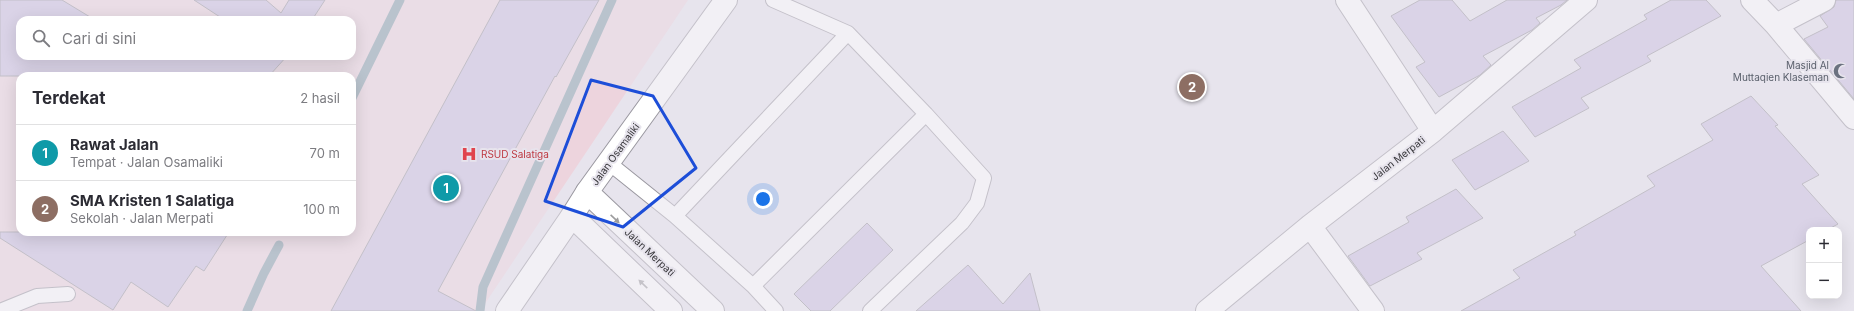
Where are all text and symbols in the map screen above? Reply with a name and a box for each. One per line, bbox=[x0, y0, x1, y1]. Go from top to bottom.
search box bbox=[16, 16, 356, 60]
icon: search bbox=[30, 27, 52, 49]
text: Cari di sini bbox=[62, 29, 136, 48]
place label: Masjid Al Muttaqien Klaseman bbox=[1733, 59, 1829, 83]
mosque icon: Masjid Al Muttaqien Klaseman bbox=[1832, 62, 1850, 80]
pin: 2 bbox=[1179, 72, 1205, 102]
text: Terdekat bbox=[32, 88, 105, 108]
text: 2 hasil bbox=[300, 90, 340, 106]
street label: Jalan Osamaliki bbox=[588, 121, 642, 187]
street label: Jalan Merpati bbox=[1369, 133, 1427, 183]
text: Rawat Jalan bbox=[70, 135, 159, 154]
text: 1 bbox=[42, 145, 48, 161]
text: 70 m bbox=[310, 145, 340, 161]
hospital icon: RSUD Salatiga bbox=[460, 145, 478, 163]
place label: RSUD Salatiga bbox=[481, 148, 549, 160]
text: Tempat · Jalan Osamaliki bbox=[70, 154, 223, 170]
pin: 1 bbox=[433, 173, 459, 203]
your location bbox=[753, 189, 773, 209]
text: SMA Kristen 1 Salatiga bbox=[70, 191, 234, 210]
text: 2 bbox=[41, 201, 49, 217]
text: 100 m bbox=[303, 201, 340, 217]
text: Sekolah · Jalan Merpati bbox=[70, 210, 213, 226]
one-way arrow bbox=[610, 214, 620, 224]
street label: Jalan Merpati bbox=[622, 226, 678, 278]
map controls bbox=[1806, 227, 1842, 299]
button: + bbox=[1806, 227, 1842, 263]
button: − bbox=[1806, 263, 1842, 299]
one-way arrow bbox=[638, 279, 648, 289]

